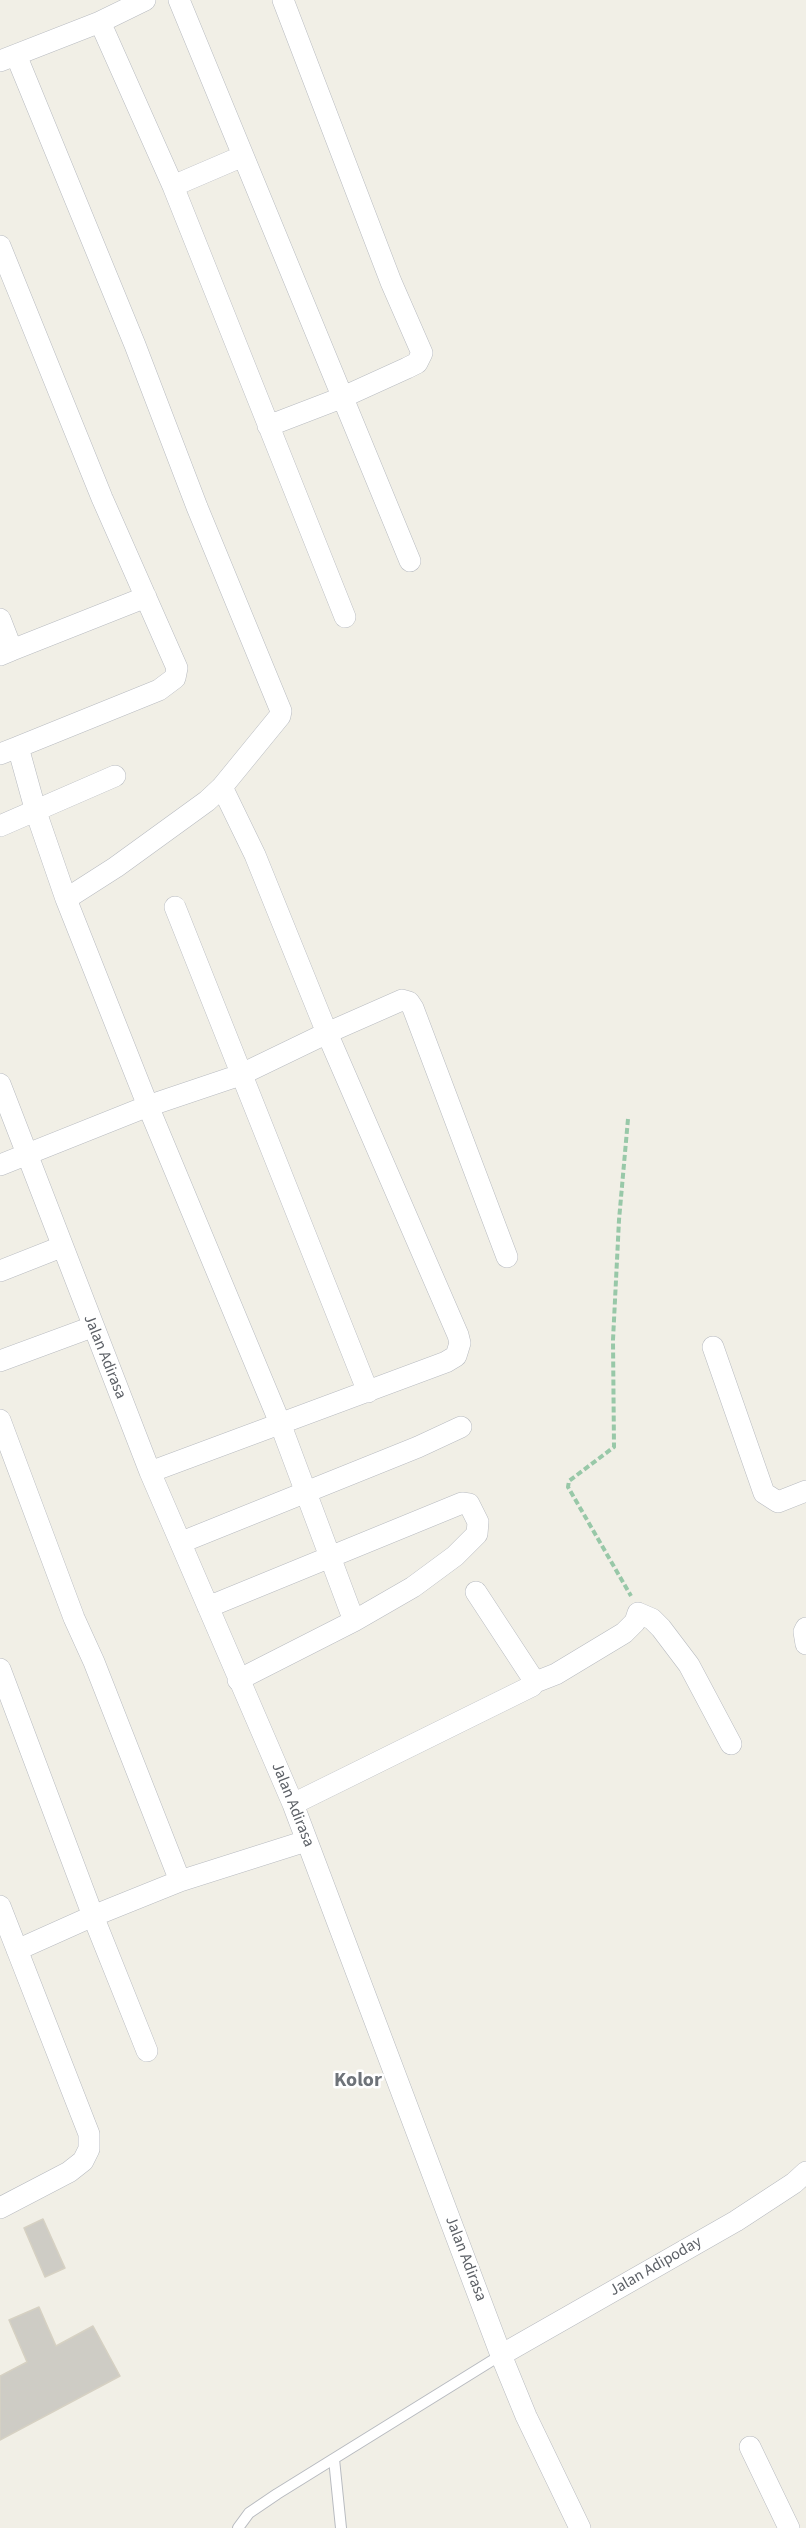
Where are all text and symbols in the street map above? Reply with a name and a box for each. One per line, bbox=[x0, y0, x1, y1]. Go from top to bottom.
street label: Jalan Adirasa bbox=[78, 1312, 130, 1402]
street label: Jalan Adirasa bbox=[266, 1760, 318, 1850]
district label: Kolor bbox=[334, 2070, 382, 2094]
street label: Jalan Adirasa bbox=[440, 2214, 490, 2304]
street label: Jalan Adipoday bbox=[606, 2233, 706, 2301]

